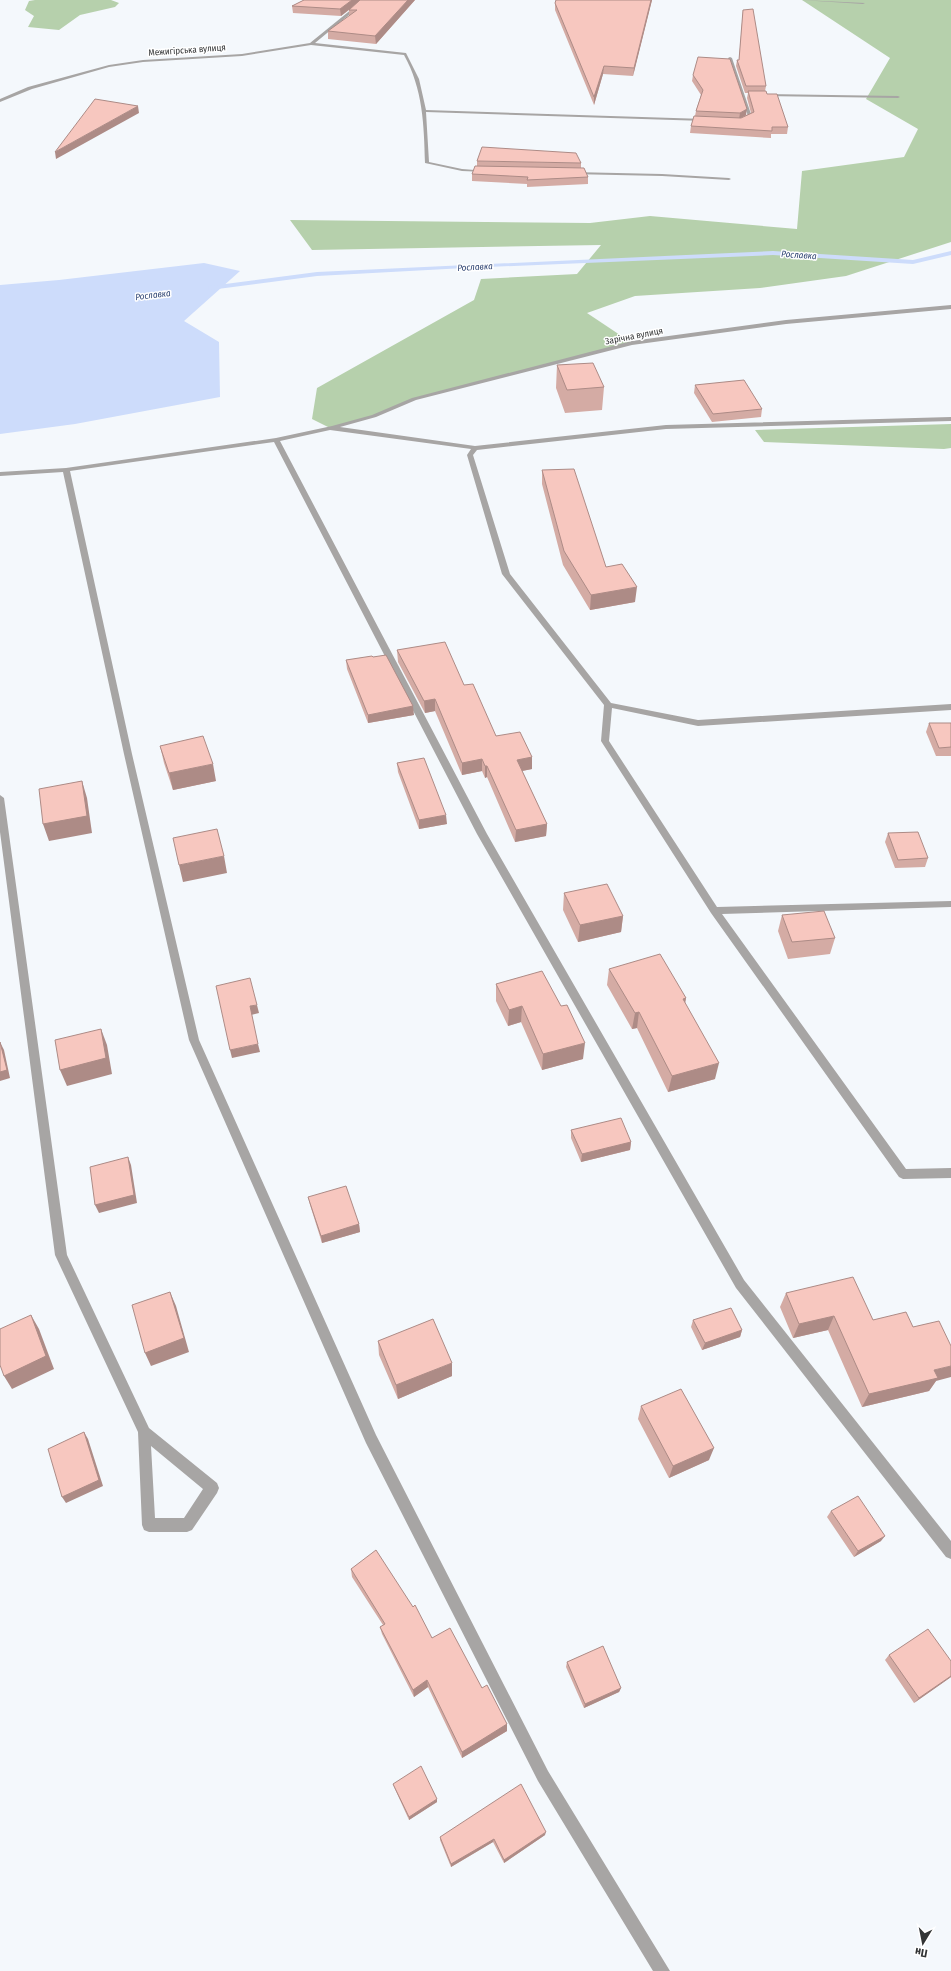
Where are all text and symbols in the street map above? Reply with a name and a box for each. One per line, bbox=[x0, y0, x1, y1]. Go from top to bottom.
street label: Межигірська вулиця bbox=[148, 42, 226, 58]
water label: Рославка bbox=[781, 249, 817, 261]
water label: Рославка bbox=[457, 261, 493, 273]
water label: Рославка bbox=[135, 288, 172, 302]
street label: Зарічна вулиця bbox=[604, 326, 664, 346]
north arrow bbox=[903, 1923, 943, 1963]
text: Пн bbox=[914, 1945, 929, 1960]

